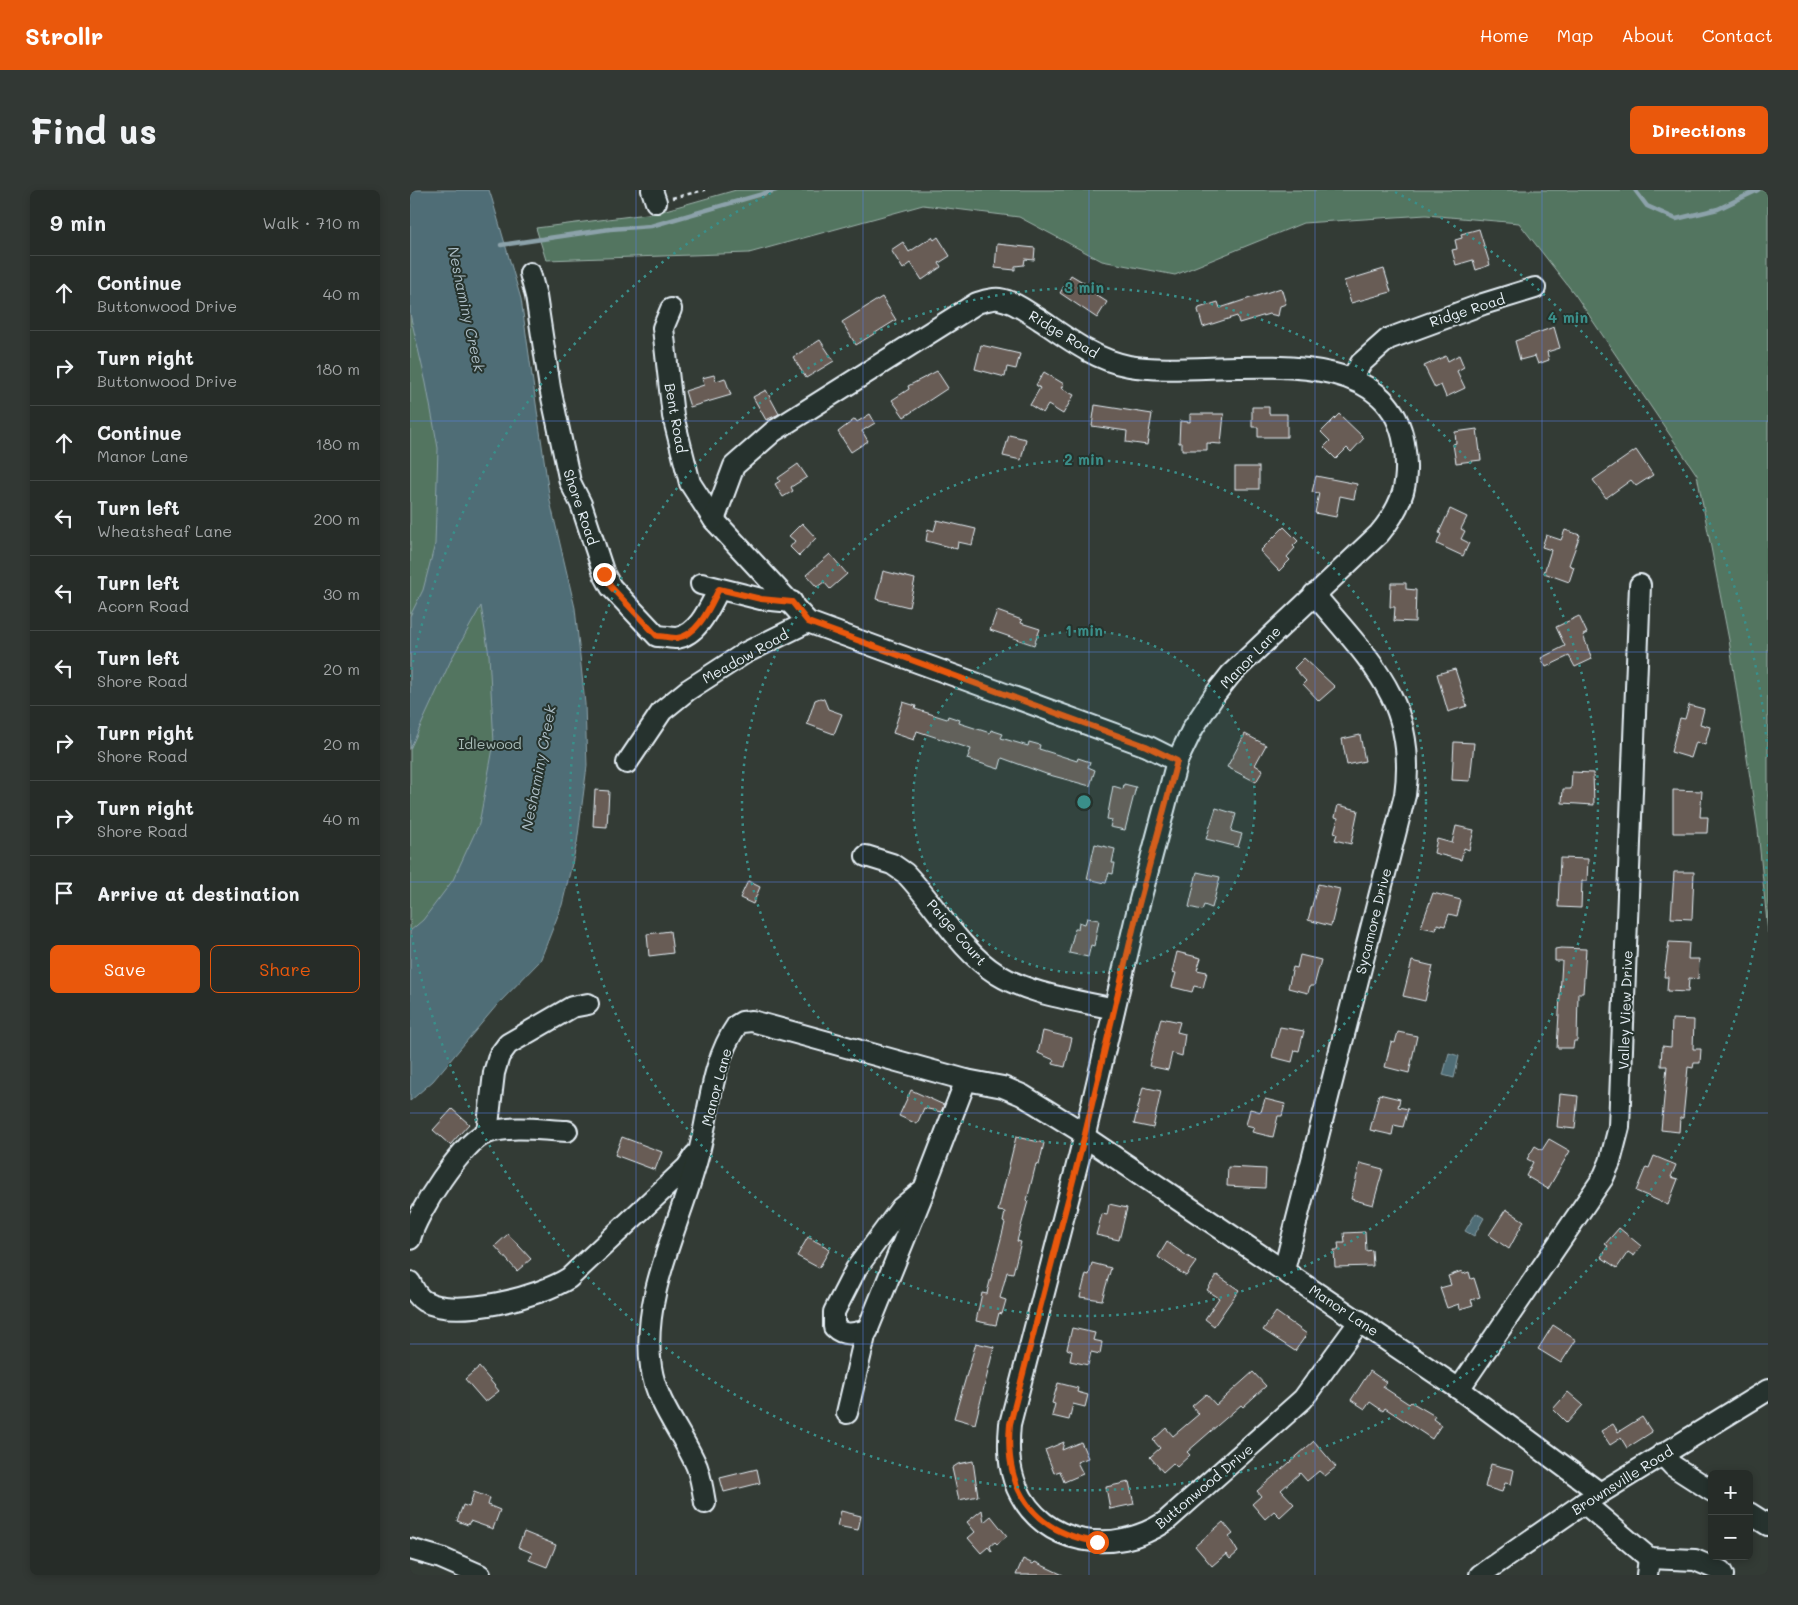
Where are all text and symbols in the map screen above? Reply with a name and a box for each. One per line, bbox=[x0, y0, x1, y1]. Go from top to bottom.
text: Strollr bbox=[25, 20, 103, 51]
text: Home bbox=[1480, 23, 1529, 47]
text: Map bbox=[1557, 23, 1593, 47]
text: About bbox=[1621, 23, 1674, 47]
text: Contact bbox=[1702, 23, 1773, 47]
button: Directions bbox=[1630, 106, 1768, 154]
text: Find us bbox=[30, 107, 157, 153]
text: 9 min bbox=[50, 209, 106, 236]
text: Walk · 710 m bbox=[262, 212, 360, 233]
water label: Neshaminy Creek bbox=[444, 244, 490, 375]
text: Continue bbox=[97, 270, 182, 295]
text: 3 min bbox=[1064, 277, 1104, 297]
icon: ahead bbox=[50, 279, 78, 307]
text: 40 m bbox=[323, 283, 360, 304]
street label: Ridge Road bbox=[1427, 289, 1507, 331]
text: Buttonwood Drive bbox=[97, 295, 237, 316]
street label: Ridge Road bbox=[1026, 306, 1103, 362]
text: 4 min bbox=[1548, 307, 1588, 327]
text: Turn right bbox=[97, 345, 194, 370]
icon: right bbox=[50, 354, 78, 382]
text: 180 m bbox=[315, 358, 360, 379]
text: Buttonwood Drive bbox=[97, 370, 237, 391]
street label: Bent Road bbox=[661, 382, 692, 455]
text: Continue bbox=[97, 420, 182, 445]
icon: ahead bbox=[50, 429, 78, 457]
text: 180 m bbox=[315, 433, 360, 454]
text: Manor Lane bbox=[97, 445, 188, 466]
text: 2 min bbox=[1064, 449, 1104, 469]
street label: Shore Road bbox=[559, 466, 603, 548]
text: Turn left bbox=[97, 495, 180, 520]
icon: left bbox=[50, 504, 78, 532]
text: 200 m bbox=[313, 508, 360, 529]
text: Wheatsheaf Lane bbox=[97, 520, 232, 541]
route end bbox=[593, 563, 616, 586]
text: Turn left bbox=[97, 570, 180, 595]
icon: left bbox=[50, 579, 78, 607]
text: 30 m bbox=[323, 583, 360, 604]
text: Acorn Road bbox=[97, 595, 189, 616]
text: 1 min bbox=[1065, 620, 1103, 640]
street label: Manor Lane bbox=[1215, 622, 1285, 692]
street label: Meadow Road bbox=[698, 624, 792, 688]
text: Turn left bbox=[97, 645, 180, 670]
icon: left bbox=[50, 654, 78, 682]
text: 20 m bbox=[323, 658, 360, 679]
text: Shore Road bbox=[97, 670, 187, 691]
water label: Neshaminy Creek bbox=[516, 702, 560, 833]
text: Turn right bbox=[97, 720, 194, 745]
icon: right bbox=[50, 729, 78, 757]
text: 20 m bbox=[323, 733, 360, 754]
park label: Idlewood bbox=[458, 734, 522, 753]
text: Shore Road bbox=[97, 745, 187, 766]
centre of rings bbox=[1075, 793, 1093, 811]
text: Turn right bbox=[97, 795, 194, 820]
icon: right bbox=[50, 804, 78, 832]
text: 40 m bbox=[323, 808, 360, 829]
text: Shore Road bbox=[97, 820, 187, 841]
street label: Sycamore Drive bbox=[1351, 866, 1395, 976]
icon: arrive bbox=[50, 879, 78, 907]
text: Arrive at destination bbox=[97, 881, 300, 906]
street label: Paige Court bbox=[923, 895, 991, 969]
button: Save bbox=[50, 945, 200, 993]
button: Share bbox=[210, 945, 360, 993]
street label: Valley View Drive bbox=[1613, 950, 1637, 1070]
street label: Manor Lane bbox=[696, 1046, 736, 1128]
street label: Manor Lane bbox=[1306, 1280, 1382, 1340]
street label: Buttonwood Drive bbox=[1151, 1439, 1257, 1533]
street label: Brownsville Road bbox=[1568, 1441, 1676, 1519]
map controls bbox=[1708, 1470, 1753, 1560]
button: + bbox=[1708, 1470, 1753, 1515]
button: − bbox=[1708, 1515, 1753, 1560]
route start bbox=[1086, 1531, 1109, 1554]

